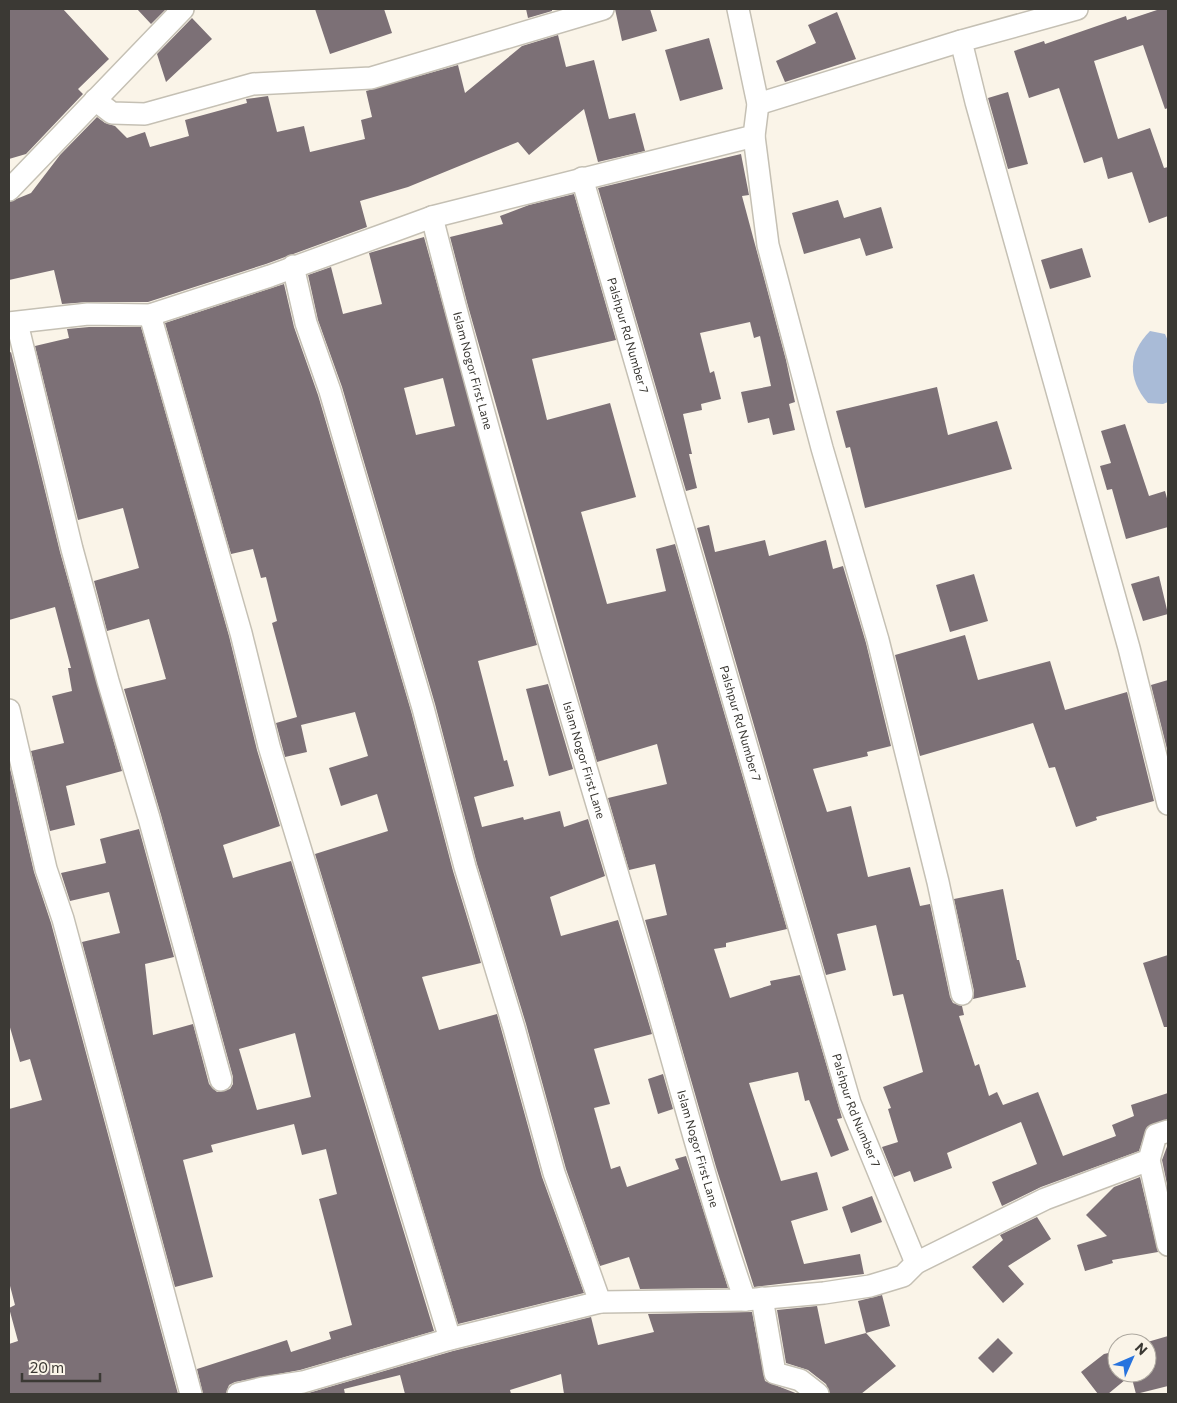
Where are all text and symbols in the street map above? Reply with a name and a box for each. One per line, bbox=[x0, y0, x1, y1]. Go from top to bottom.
street label: Palshpur Rd Number 7 bbox=[605, 276, 652, 395]
street label: Islam Nogor First Lane bbox=[451, 310, 496, 431]
street label: Palshpur Rd Number 7 bbox=[718, 664, 764, 783]
street label: Islam Nogor First Lane bbox=[561, 700, 609, 820]
street label: Palshpur Rd Number 7 bbox=[830, 1052, 884, 1169]
street label: Islam Nogor First Lane bbox=[675, 1088, 722, 1209]
north arrow bbox=[1107, 1333, 1157, 1383]
text: N bbox=[1132, 1339, 1151, 1358]
scale bar bbox=[22, 1350, 100, 1382]
text: 20 m bbox=[30, 1358, 64, 1376]

